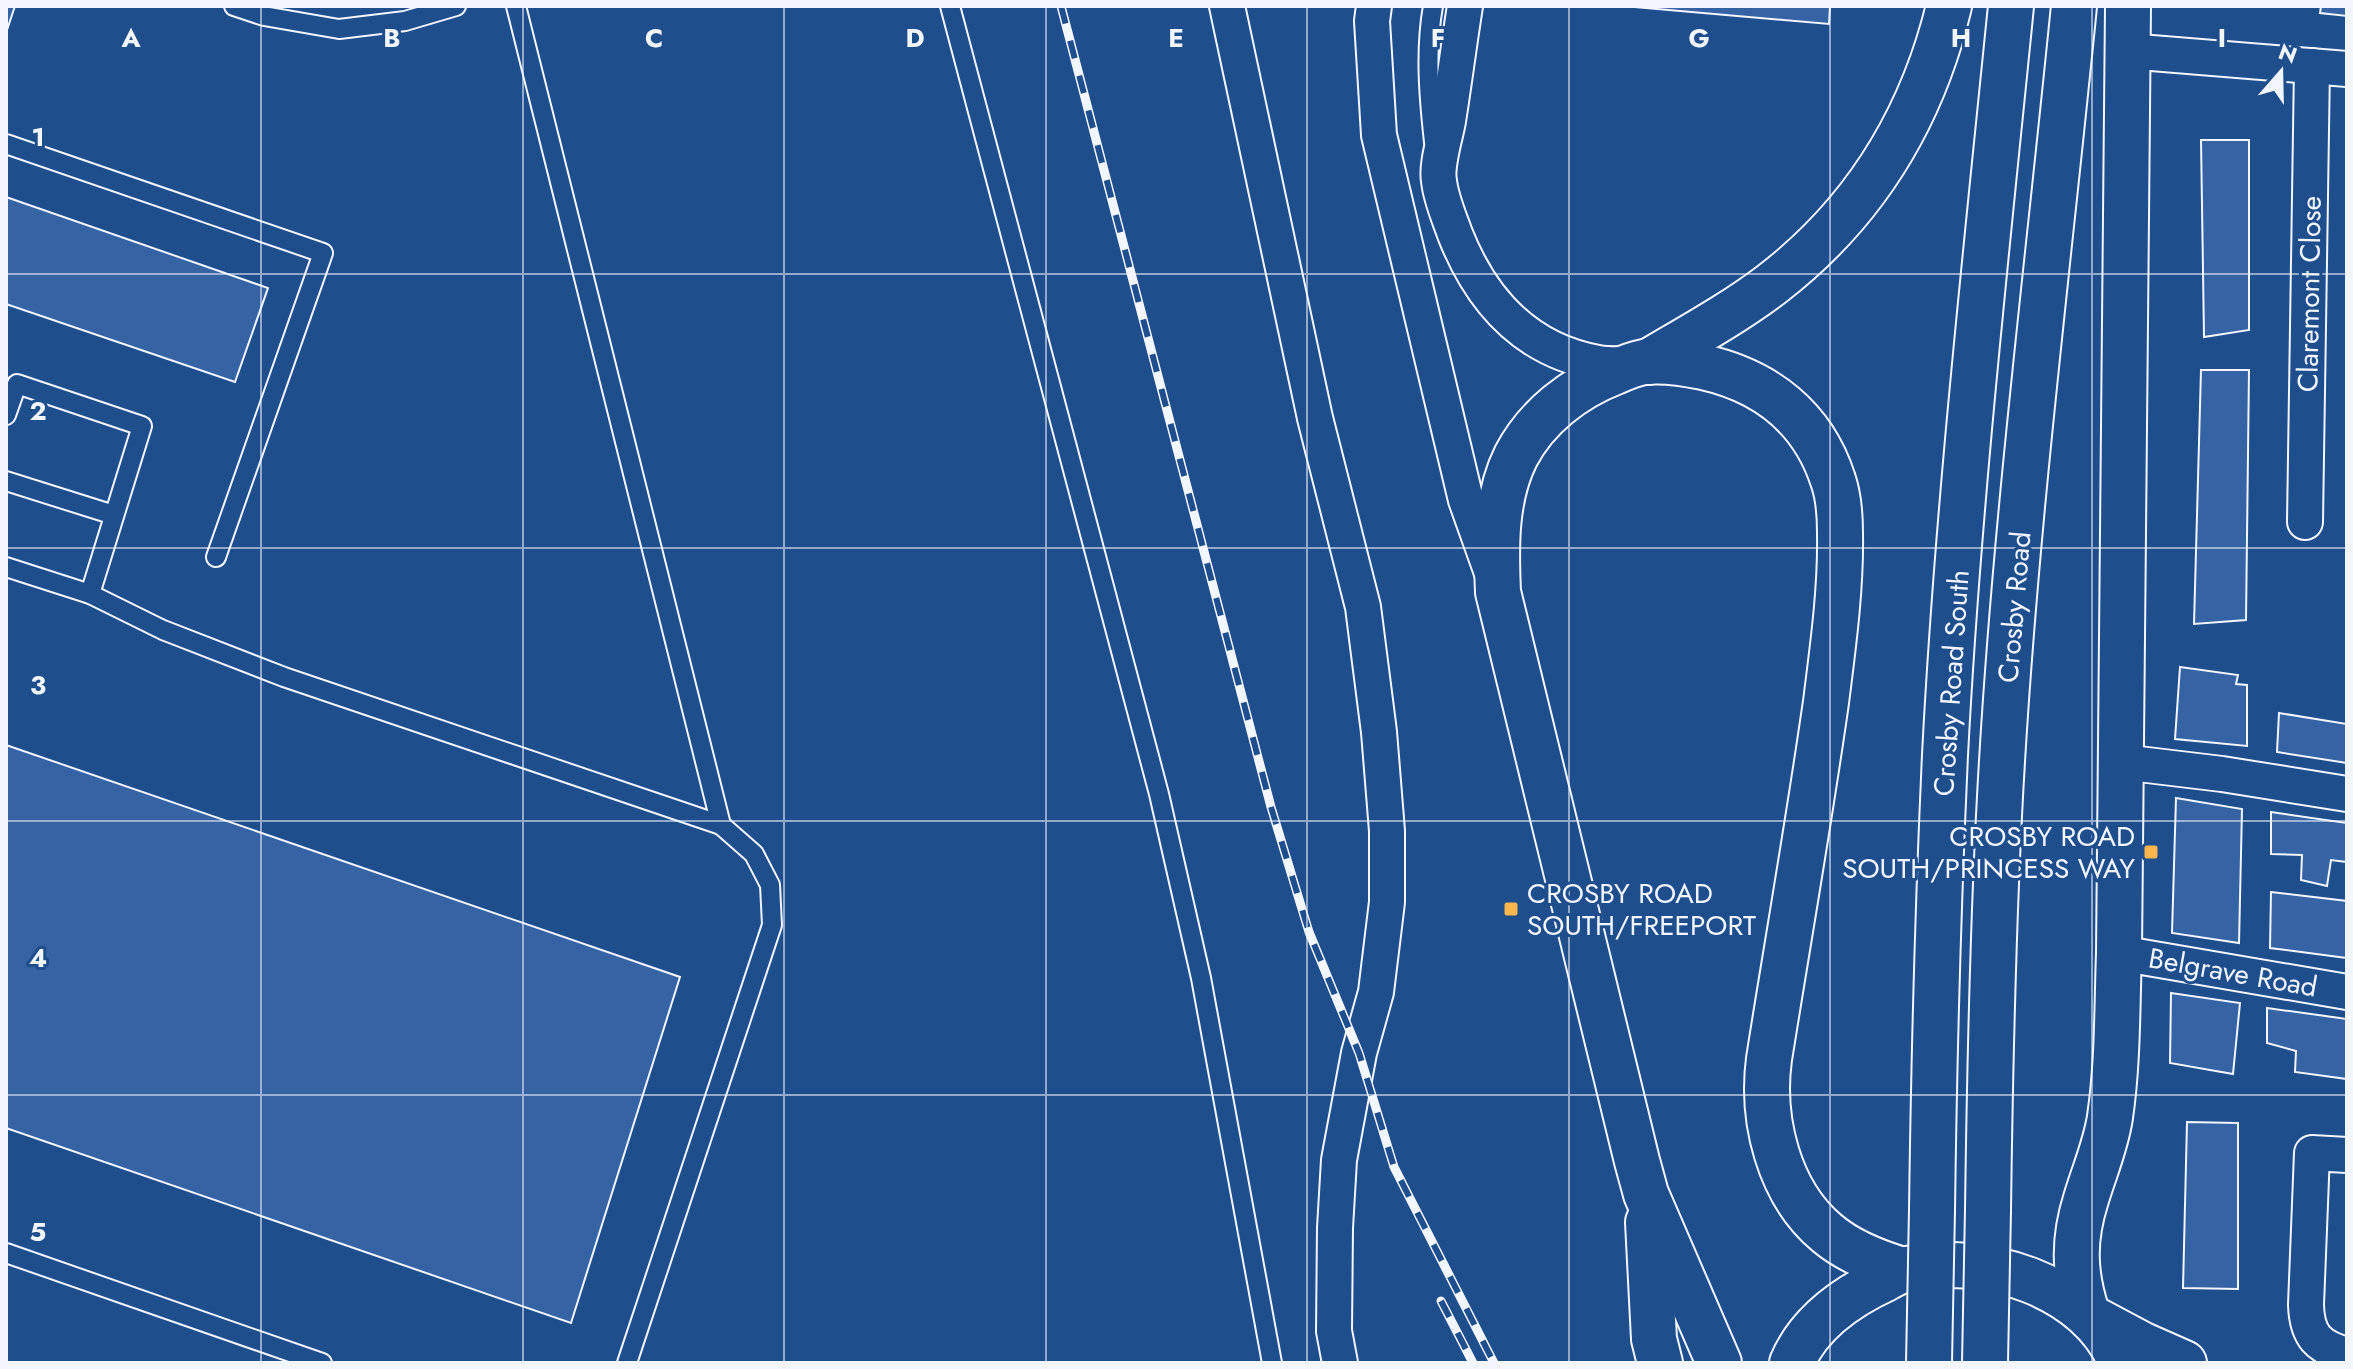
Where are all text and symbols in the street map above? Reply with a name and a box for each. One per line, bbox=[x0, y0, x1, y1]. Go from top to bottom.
text: A bbox=[120, 19, 141, 57]
text: B bbox=[383, 19, 401, 57]
text: C bbox=[645, 19, 663, 57]
text: D bbox=[905, 19, 925, 57]
text: E bbox=[1168, 19, 1184, 57]
text: F bbox=[1431, 19, 1445, 57]
text: G bbox=[1688, 19, 1710, 57]
text: H bbox=[1951, 19, 1971, 57]
text: I bbox=[2218, 19, 2226, 57]
north arrow bbox=[2241, 32, 2321, 112]
text: N bbox=[2274, 35, 2302, 71]
text: 1 bbox=[31, 118, 45, 156]
street label: Claremont Close bbox=[2287, 196, 2332, 392]
text: 2 bbox=[29, 392, 47, 430]
street label: Crosby Road bbox=[1987, 530, 2042, 684]
street label: Crosby Road South bbox=[1923, 569, 1980, 798]
text: 3 bbox=[30, 666, 46, 704]
place label: CROSBY ROAD SOUTH/PRINCESS WAY bbox=[1842, 816, 2135, 889]
marker: CROSBY ROAD SOUTH/PRINCESS WAY bbox=[2142, 843, 2160, 861]
place label: CROSBY ROAD SOUTH/FREEPORT bbox=[1527, 873, 1756, 946]
marker: CROSBY ROAD SOUTH/FREEPORT bbox=[1502, 900, 1520, 918]
street label: Belgrave Road bbox=[2145, 938, 2320, 1007]
text: 4 bbox=[29, 939, 47, 977]
text: 5 bbox=[30, 1213, 46, 1251]

